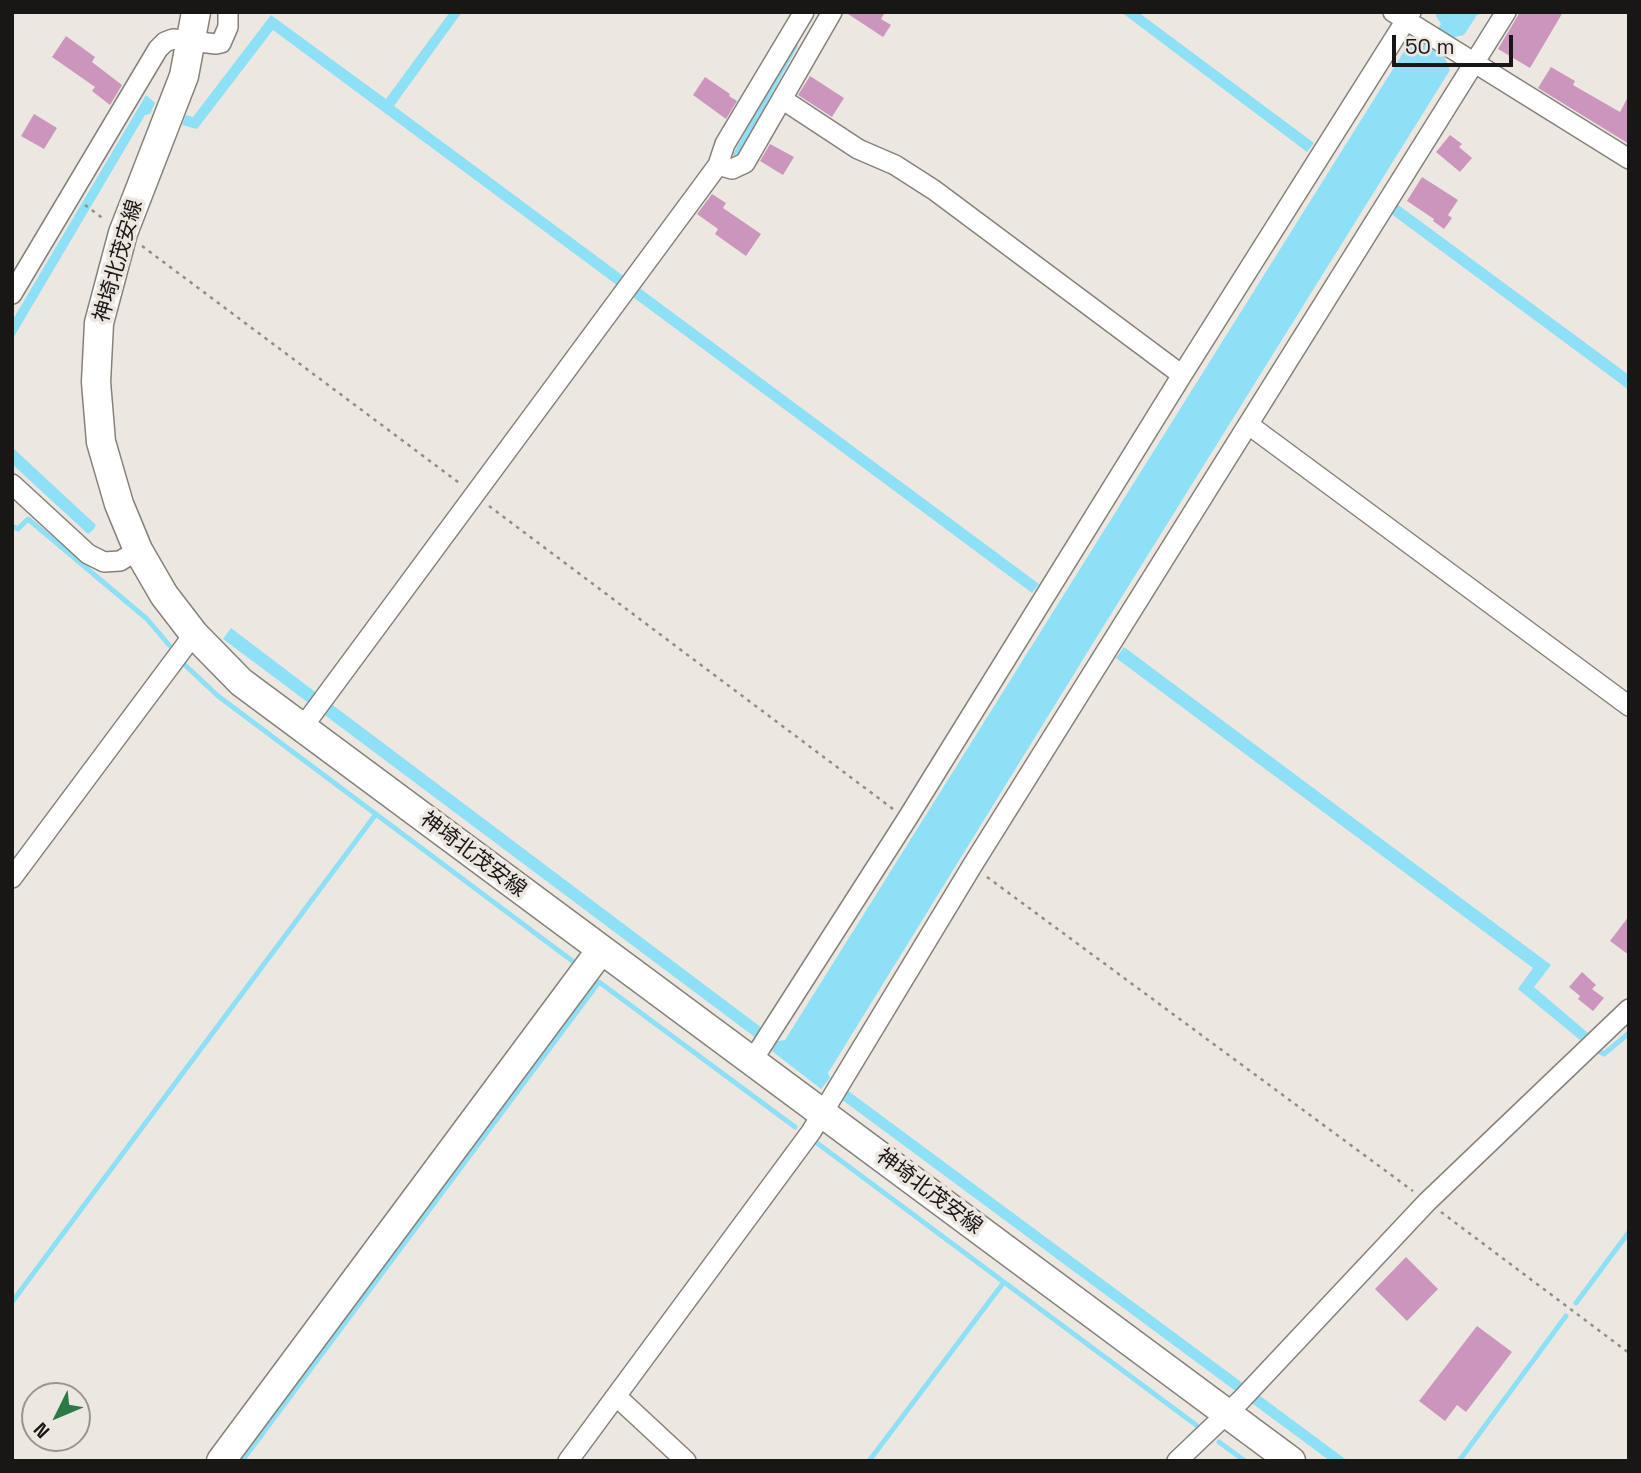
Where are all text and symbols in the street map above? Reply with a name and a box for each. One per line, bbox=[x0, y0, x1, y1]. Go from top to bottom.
scale bar bbox=[1396, 21, 1517, 65]
text: 50 m bbox=[1405, 33, 1455, 60]
street label: 神埼北茂安線 bbox=[90, 197, 148, 325]
street label: 神埼北茂安線 bbox=[415, 807, 531, 903]
street label: 神埼北茂安線 bbox=[871, 1144, 987, 1240]
north arrow bbox=[21, 1382, 91, 1452]
text: N bbox=[28, 1417, 55, 1443]

